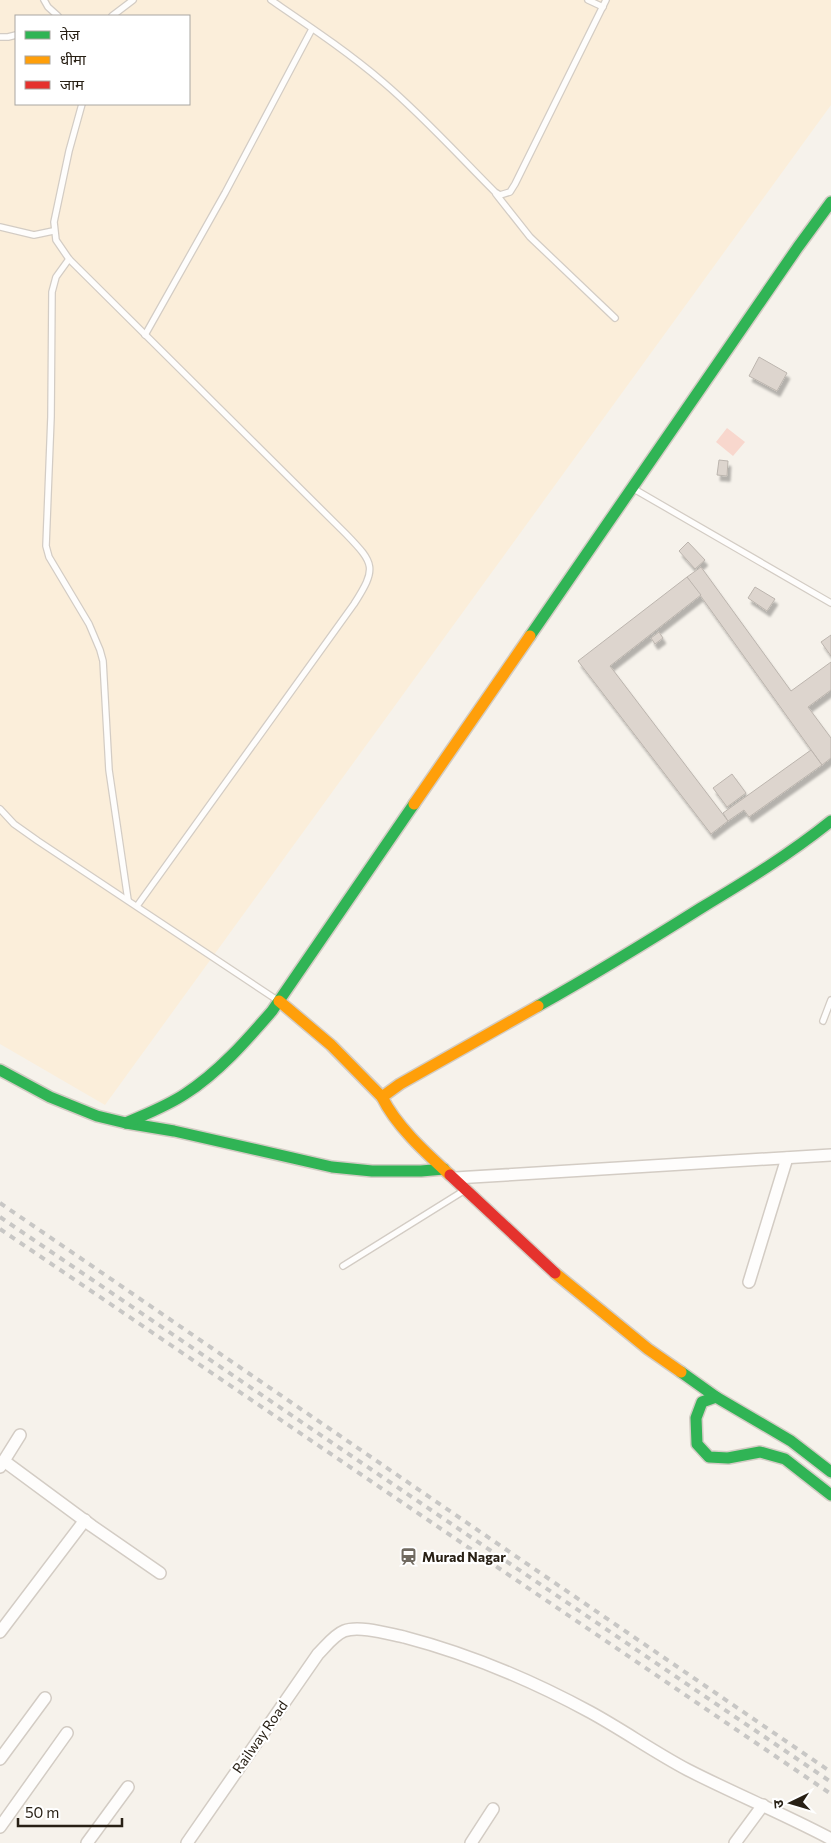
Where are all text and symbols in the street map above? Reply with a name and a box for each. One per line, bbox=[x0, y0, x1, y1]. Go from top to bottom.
legend bbox=[15, 15, 190, 105]
text: तेज़ bbox=[60, 25, 81, 43]
text: धीमा bbox=[60, 50, 87, 68]
text: जाम bbox=[60, 75, 85, 93]
station icon: Murad Nagar bbox=[398, 1547, 418, 1567]
place label: Murad Nagar bbox=[422, 1548, 506, 1565]
street label: Railway Road bbox=[228, 1697, 291, 1776]
north arrow bbox=[766, 1778, 816, 1828]
scale bar bbox=[18, 1796, 121, 1828]
text: उ bbox=[769, 1799, 786, 1809]
text: 50 m bbox=[25, 1803, 59, 1821]

